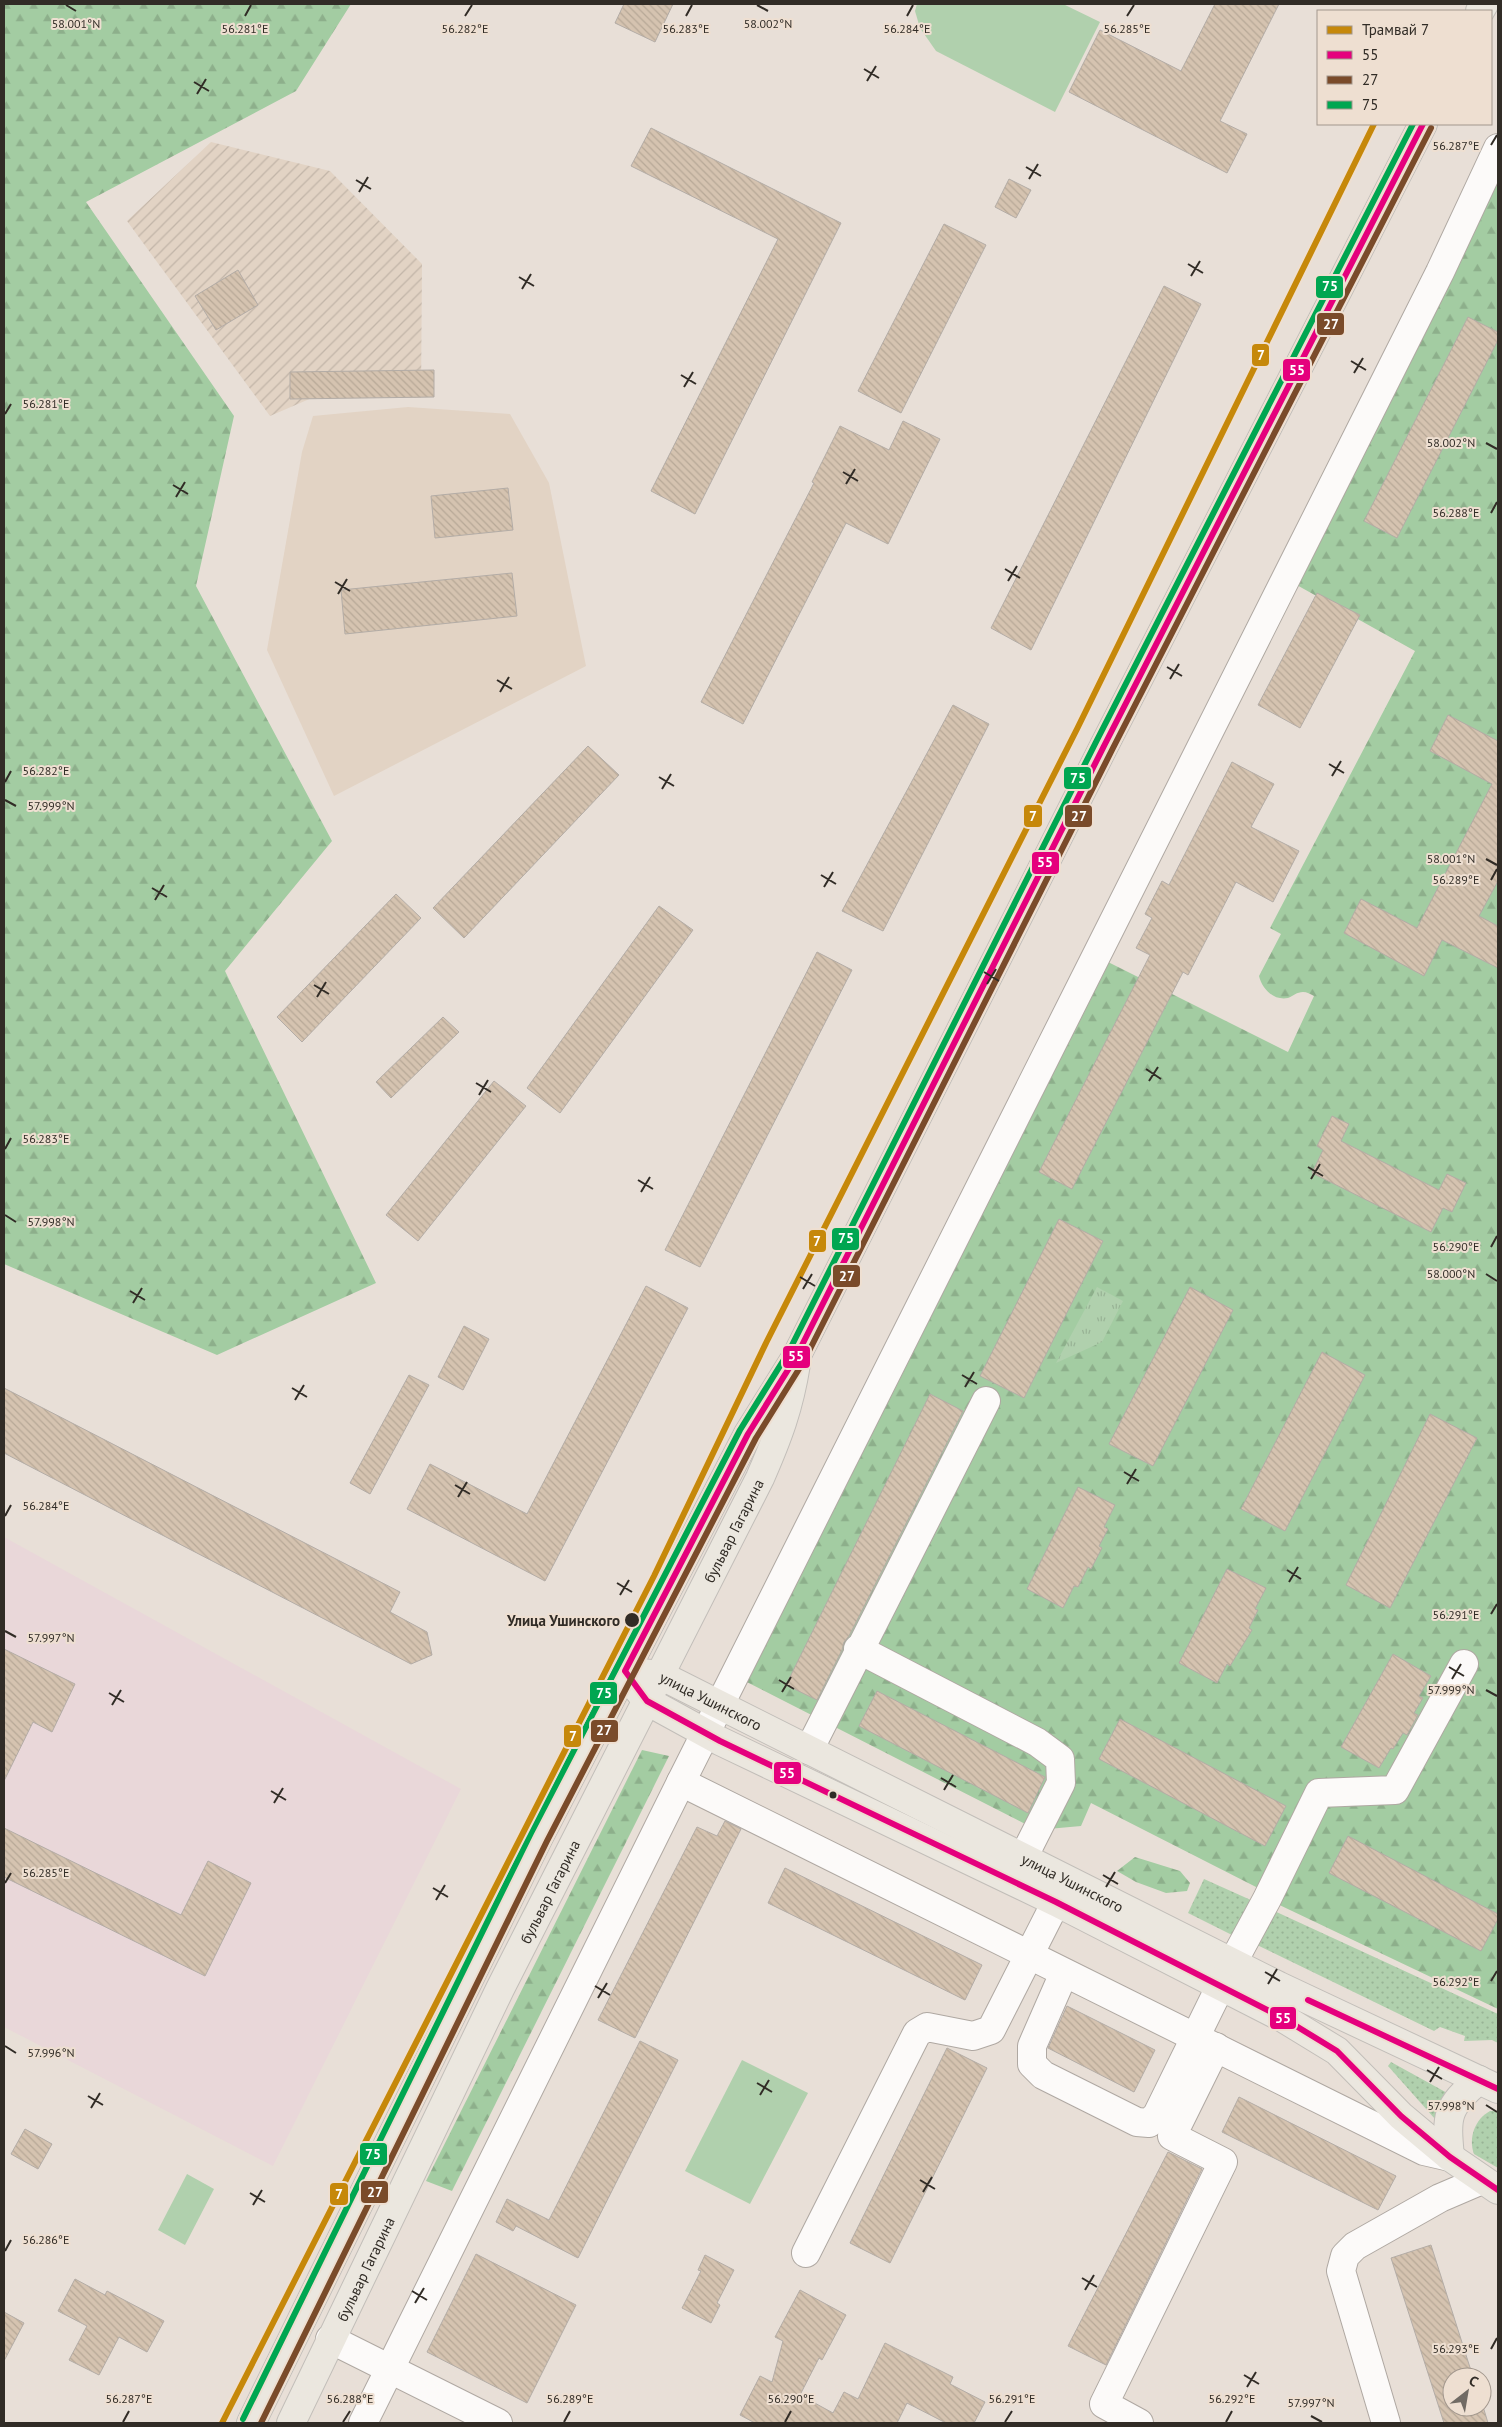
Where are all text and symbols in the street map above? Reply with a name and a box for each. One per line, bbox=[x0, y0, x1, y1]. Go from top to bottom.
legend bbox=[1317, 10, 1492, 125]
text: 58.001°N bbox=[52, 16, 100, 31]
text: 58.002°N bbox=[744, 16, 792, 31]
text: Трамвай 7 bbox=[1362, 20, 1429, 39]
text: 56.281°E bbox=[222, 21, 268, 36]
text: 56.282°E bbox=[442, 21, 488, 36]
text: 56.283°E bbox=[663, 21, 709, 36]
text: 56.284°E bbox=[884, 21, 930, 36]
text: 56.285°E bbox=[1104, 21, 1150, 36]
text: 55 bbox=[1362, 45, 1378, 64]
text: 27 bbox=[1362, 70, 1378, 89]
text: 75 bbox=[1362, 95, 1378, 114]
text: 56.287°E bbox=[1433, 138, 1479, 153]
line badge: 75 bbox=[1315, 275, 1344, 299]
text: 75 bbox=[1322, 277, 1338, 295]
line badge: 27 bbox=[1316, 312, 1345, 336]
text: 27 bbox=[1323, 315, 1339, 333]
line badge: 7 bbox=[1251, 343, 1270, 367]
text: 7 bbox=[1257, 346, 1265, 364]
line badge: 55 bbox=[1282, 358, 1311, 382]
text: 55 bbox=[1289, 361, 1305, 379]
text: 56.281°E bbox=[23, 396, 69, 411]
text: 58.002°N bbox=[1427, 435, 1475, 450]
text: 56.288°E bbox=[1433, 505, 1479, 520]
text: 56.282°E bbox=[23, 763, 69, 778]
line badge: 75 bbox=[1063, 766, 1092, 790]
text: 75 bbox=[1070, 769, 1086, 787]
text: 57.999°N bbox=[27, 798, 75, 813]
line badge: 7 bbox=[1023, 804, 1043, 828]
line badge: 27 bbox=[1064, 804, 1093, 828]
text: 7 bbox=[1029, 807, 1037, 825]
text: 27 bbox=[1071, 807, 1087, 825]
line badge: 55 bbox=[1031, 851, 1060, 875]
text: 58.001°N bbox=[1427, 851, 1475, 866]
text: 55 bbox=[1037, 853, 1053, 871]
text: 56.289°E bbox=[1433, 872, 1479, 887]
text: 56.283°E bbox=[23, 1131, 69, 1146]
text: 57.998°N bbox=[27, 1214, 75, 1229]
line badge: 75 bbox=[831, 1227, 860, 1251]
line badge: 7 bbox=[808, 1229, 827, 1253]
text: 75 bbox=[838, 1229, 854, 1247]
text: 7 bbox=[813, 1232, 821, 1250]
text: 56.290°E bbox=[1433, 1239, 1479, 1254]
line badge: 27 bbox=[832, 1264, 861, 1288]
text: 58.000°N bbox=[1427, 1266, 1475, 1281]
text: 27 bbox=[839, 1267, 855, 1285]
line badge: 55 bbox=[782, 1345, 811, 1369]
text: 55 bbox=[788, 1347, 804, 1365]
street label: бульвар Гагарина bbox=[699, 1476, 767, 1586]
text: 56.284°E bbox=[23, 1498, 69, 1513]
text: 56.291°E bbox=[1433, 1607, 1479, 1622]
place label: Улица Ушинского bbox=[506, 1611, 620, 1630]
marker: Улица Ушинского bbox=[623, 1611, 641, 1629]
text: 57.997°N bbox=[27, 1630, 75, 1645]
street label: улица Ушинского bbox=[657, 1667, 765, 1734]
line badge: 75 bbox=[589, 1681, 618, 1705]
text: 57.999°N bbox=[1427, 1682, 1475, 1697]
text: 75 bbox=[596, 1684, 612, 1702]
line badge: 27 bbox=[590, 1719, 619, 1743]
text: 27 bbox=[596, 1721, 612, 1739]
line badge: 7 bbox=[563, 1724, 582, 1748]
text: 7 bbox=[569, 1727, 577, 1745]
line badge: 55 bbox=[773, 1761, 802, 1785]
text: 55 bbox=[779, 1764, 795, 1782]
unlabelled marker bbox=[828, 1790, 838, 1800]
street label: бульвар Гагарина bbox=[515, 1837, 584, 1947]
street label: улица Ушинского bbox=[1018, 1849, 1127, 1916]
text: 56.285°E bbox=[23, 1865, 69, 1880]
text: 56.292°E bbox=[1433, 1974, 1479, 1989]
line badge: 55 bbox=[1269, 2006, 1297, 2030]
text: 55 bbox=[1275, 2009, 1291, 2027]
text: 57.996°N bbox=[27, 2045, 75, 2060]
text: 57.998°N bbox=[1427, 2098, 1475, 2113]
line badge: 75 bbox=[359, 2142, 388, 2166]
text: 75 bbox=[365, 2145, 381, 2163]
line badge: 27 bbox=[360, 2180, 389, 2204]
line badge: 7 bbox=[329, 2182, 349, 2206]
text: 27 bbox=[367, 2183, 383, 2201]
text: 7 bbox=[335, 2185, 343, 2203]
street label: бульвар Гагарина bbox=[332, 2214, 398, 2324]
text: 56.286°E bbox=[23, 2232, 69, 2247]
text: 56.293°E bbox=[1433, 2341, 1479, 2356]
north arrow bbox=[1442, 2367, 1492, 2417]
text: С bbox=[1466, 2371, 1482, 2391]
text: 56.287°E bbox=[106, 2391, 152, 2406]
text: 56.288°E bbox=[327, 2391, 373, 2406]
text: 56.289°E bbox=[547, 2391, 593, 2406]
text: 56.290°E bbox=[768, 2391, 814, 2406]
text: 56.291°E bbox=[989, 2391, 1035, 2406]
text: 56.292°E bbox=[1209, 2391, 1255, 2406]
text: 57.997°N bbox=[1287, 2395, 1335, 2410]

